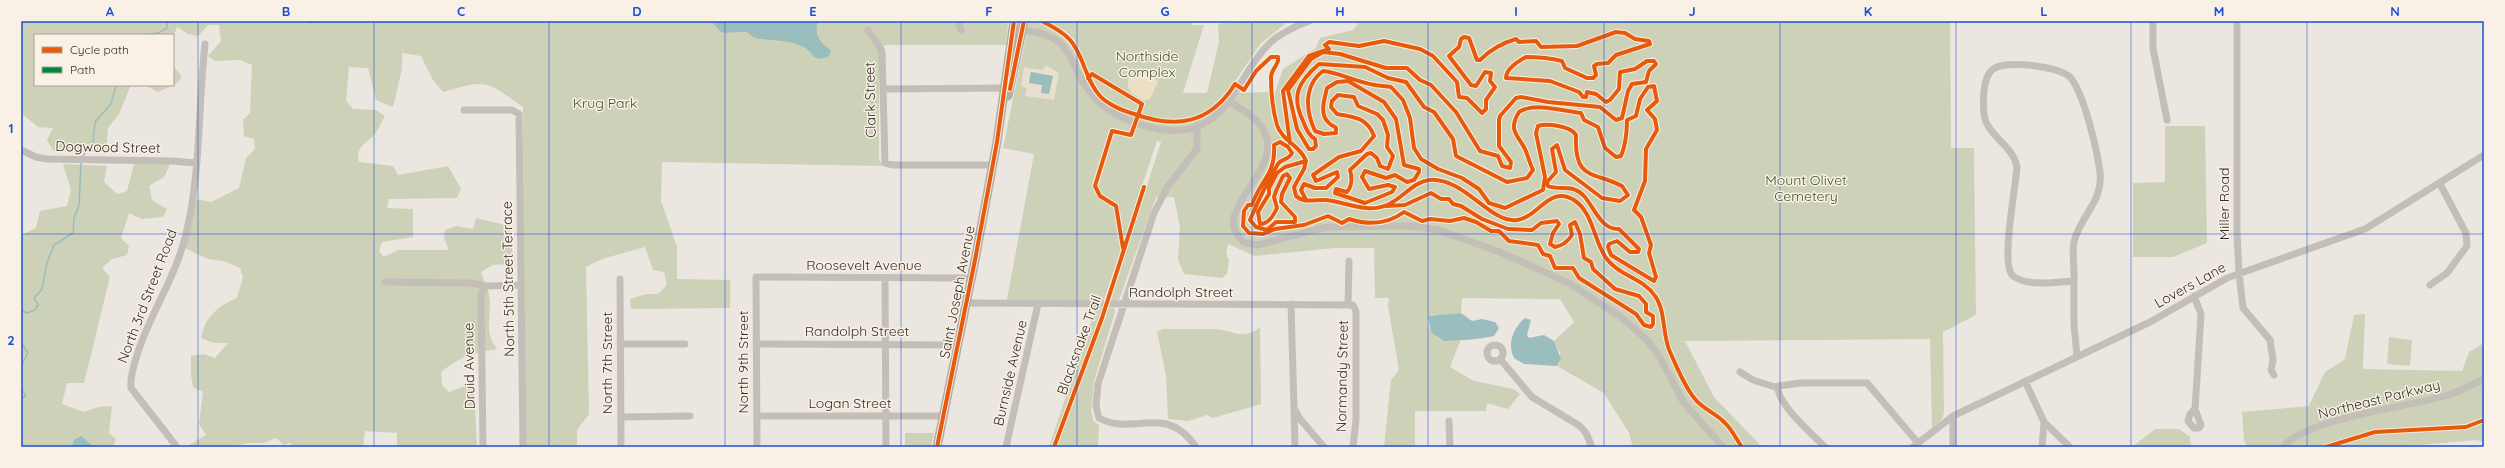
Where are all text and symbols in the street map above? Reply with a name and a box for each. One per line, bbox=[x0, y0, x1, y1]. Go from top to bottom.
text: A bbox=[106, 3, 115, 19]
text: B bbox=[282, 3, 290, 19]
text: C bbox=[457, 3, 465, 19]
text: D bbox=[632, 3, 642, 19]
text: E bbox=[809, 3, 817, 19]
text: F bbox=[985, 3, 993, 19]
text: G bbox=[1160, 3, 1170, 19]
text: H bbox=[1335, 3, 1345, 19]
text: I bbox=[1514, 3, 1518, 19]
text: J bbox=[1688, 3, 1696, 19]
text: K bbox=[1864, 3, 1873, 19]
text: L bbox=[2040, 3, 2048, 19]
text: M bbox=[2214, 3, 2224, 19]
text: N bbox=[2390, 3, 2400, 19]
legend bbox=[34, 34, 174, 86]
text: Cycle path bbox=[70, 42, 129, 57]
park label: Northside Complex bbox=[1116, 47, 1178, 81]
text: Path bbox=[70, 62, 95, 77]
street label: Clark Street bbox=[860, 62, 880, 138]
park label: Krug Park bbox=[573, 94, 637, 112]
text: 1 bbox=[8, 120, 14, 136]
street label: Dogwood Street bbox=[55, 137, 161, 157]
street label: Miller Road bbox=[2215, 168, 2233, 240]
park label: Mount Olivet Cemetery bbox=[1765, 171, 1847, 205]
street label: North 5th Street Terrace bbox=[498, 201, 518, 357]
street label: Saint Joseph Avenue bbox=[935, 224, 979, 360]
street label: North 3rd Street Road bbox=[113, 226, 181, 366]
street label: Roosevelt Avenue bbox=[806, 256, 922, 274]
street label: Lovers Lane bbox=[2151, 258, 2229, 312]
street label: Randolph Street bbox=[1129, 283, 1234, 301]
street label: Blacksnake Trail bbox=[1053, 293, 1105, 397]
street label: North 9th Street bbox=[734, 310, 752, 414]
street label: North 7th Street bbox=[598, 311, 616, 414]
street label: Burnside Avenue bbox=[989, 318, 1031, 428]
street label: Normandy Street bbox=[1332, 320, 1352, 432]
street label: Druid Avenue bbox=[459, 322, 479, 409]
street label: Randolph Street bbox=[805, 322, 910, 340]
text: 2 bbox=[7, 332, 15, 348]
street label: Northeast Parkway bbox=[2316, 375, 2442, 423]
street label: Logan Street bbox=[808, 394, 892, 412]

